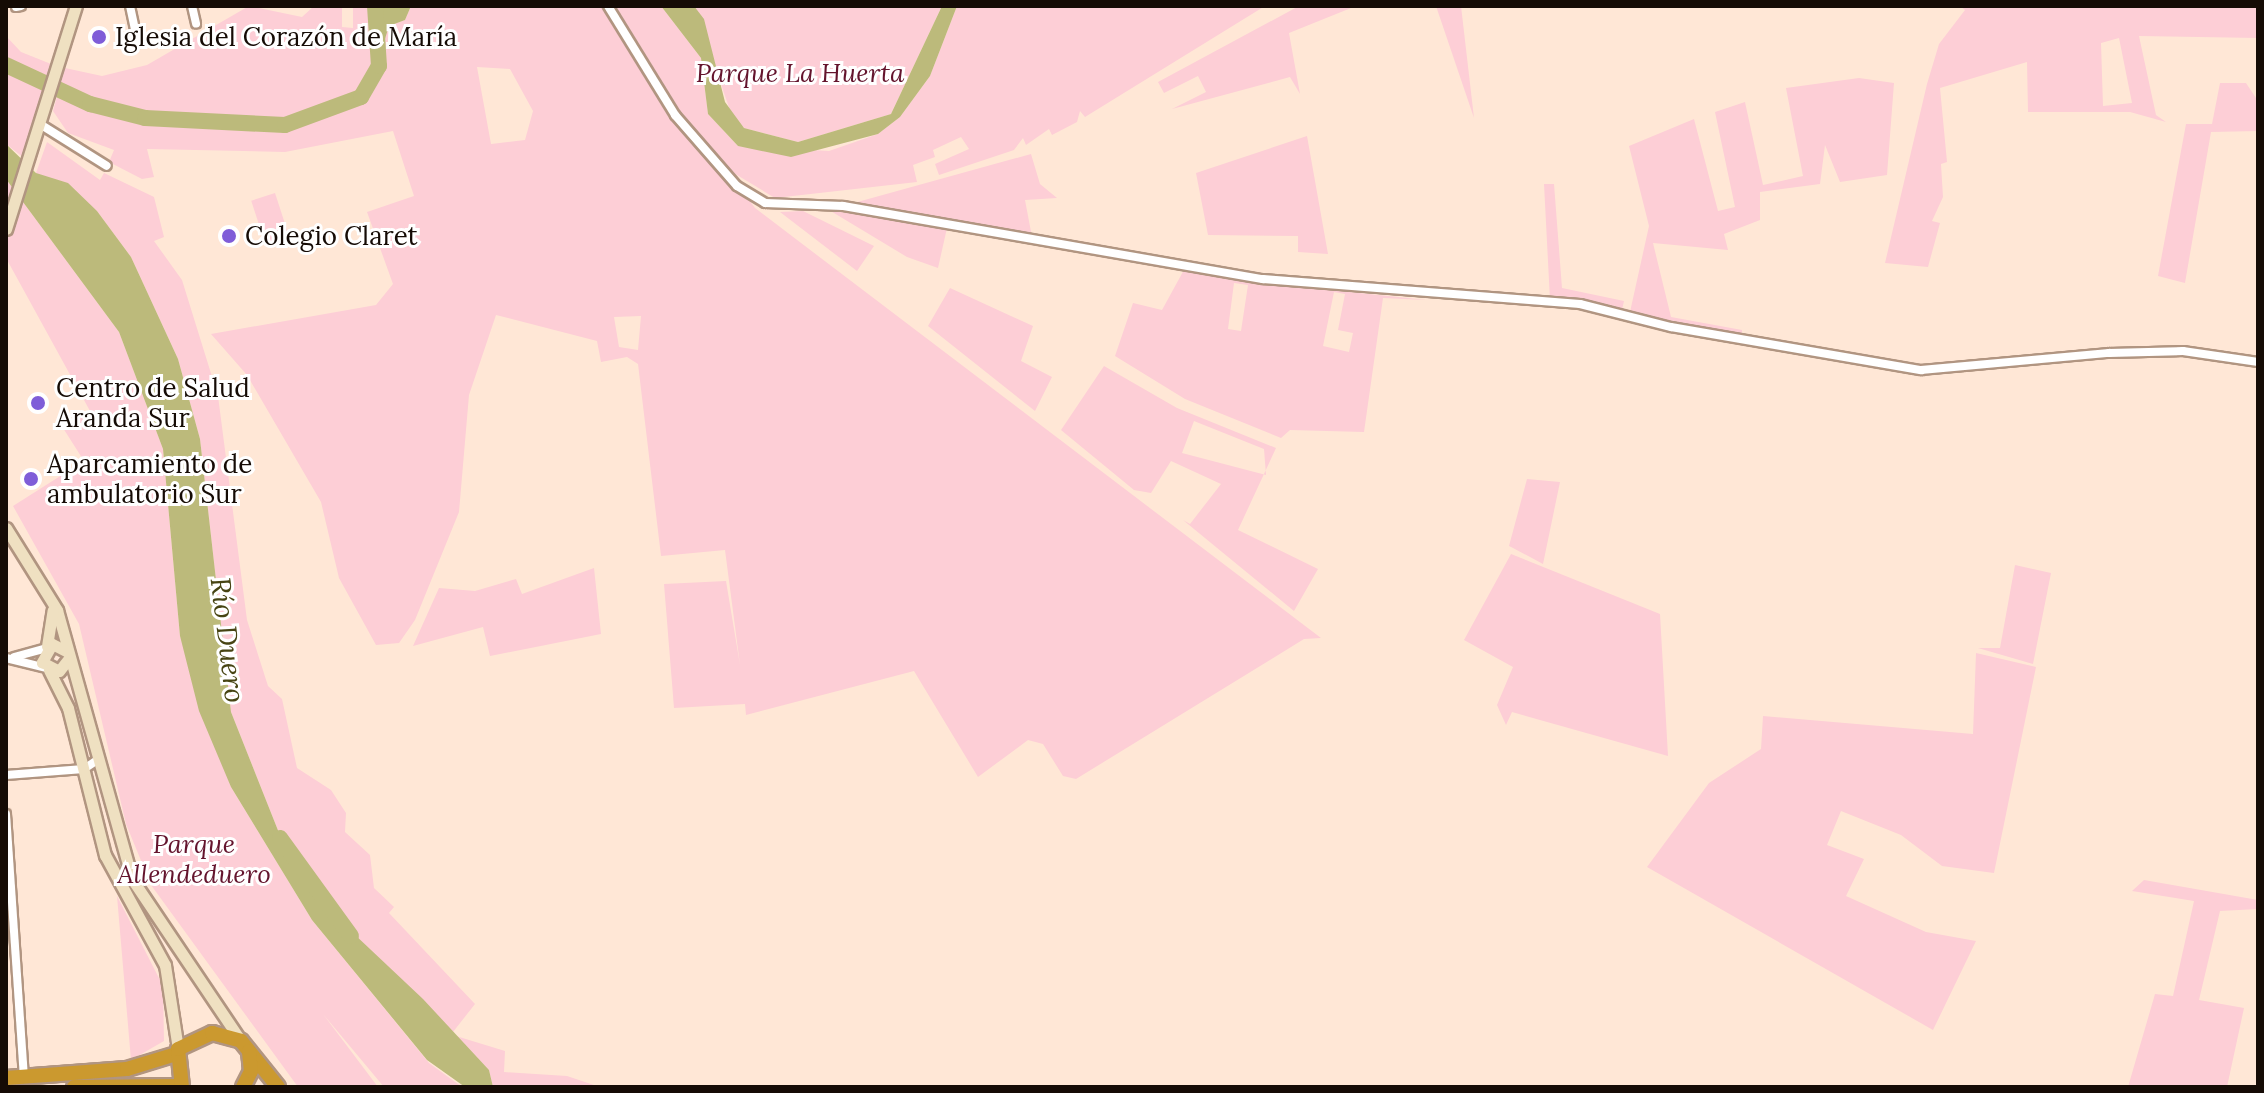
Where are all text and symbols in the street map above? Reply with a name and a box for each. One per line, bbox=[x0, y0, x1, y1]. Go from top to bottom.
place label: Iglesia del Corazón de María bbox=[115, 21, 457, 53]
marker: Iglesia del Corazón de María bbox=[90, 28, 108, 46]
park label: Parque La Huerta bbox=[696, 57, 904, 89]
place label: Colegio Claret bbox=[245, 220, 418, 252]
marker: Colegio Claret bbox=[220, 227, 238, 245]
place label: Centro de Salud Aranda Sur bbox=[56, 372, 250, 434]
marker: Centro de Salud Aranda Sur bbox=[27, 392, 49, 414]
place label: Aparcamiento de ambulatorio Sur bbox=[47, 448, 252, 510]
marker: Aparcamiento de ambulatorio Sur bbox=[22, 470, 40, 488]
water label: Río Duero bbox=[204, 575, 252, 705]
park label: Parque Allendeduero bbox=[117, 828, 271, 890]

